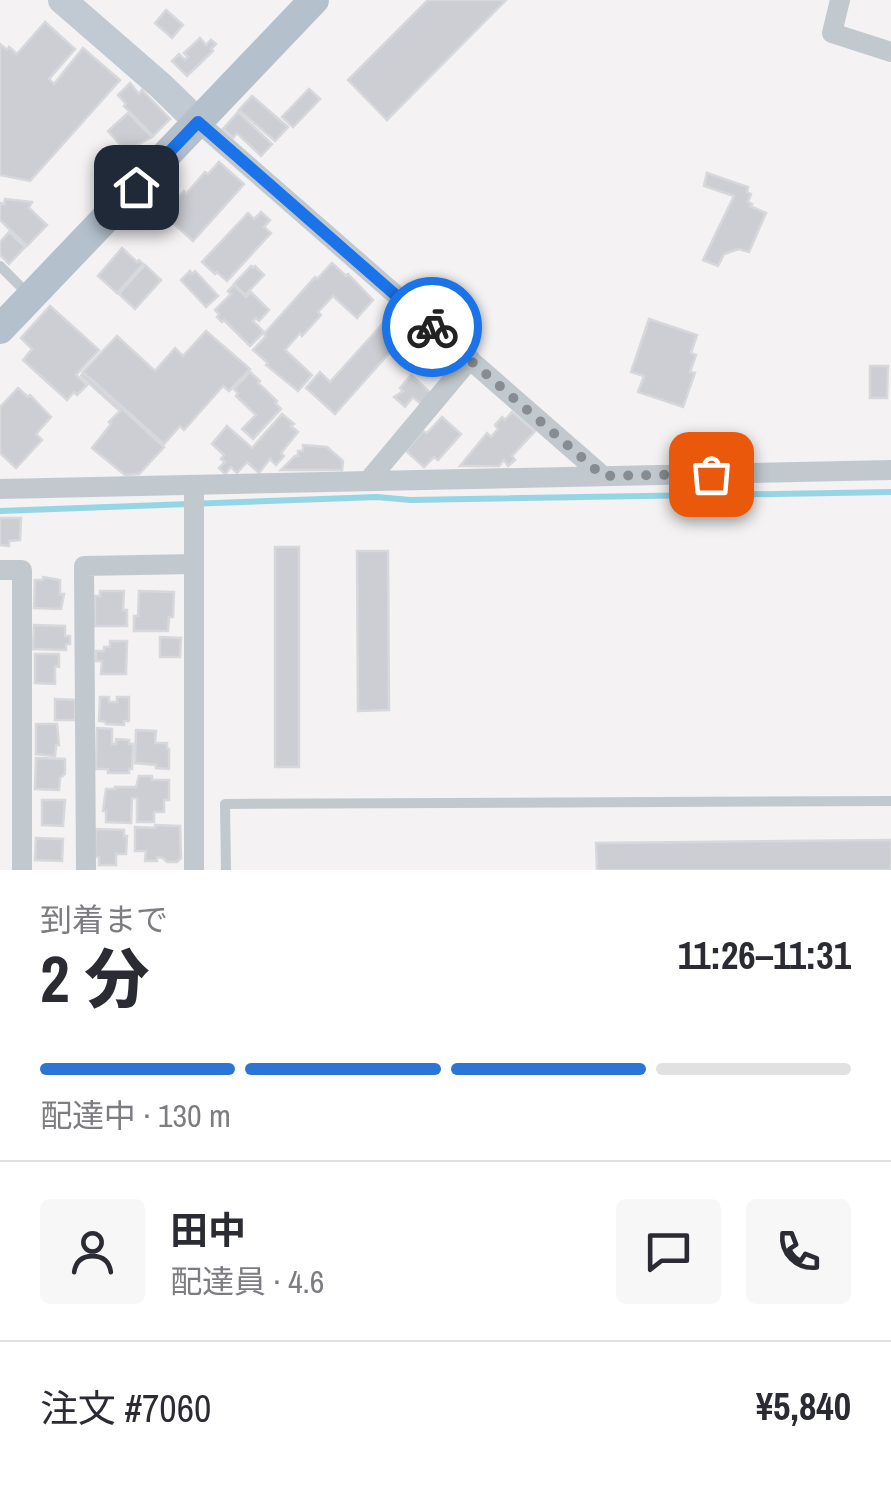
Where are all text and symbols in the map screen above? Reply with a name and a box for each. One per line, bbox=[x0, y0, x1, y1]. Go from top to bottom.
pin bbox=[94, 145, 179, 230]
icon: home bbox=[109, 160, 164, 215]
courier bbox=[382, 277, 482, 377]
icon: bike bbox=[405, 300, 460, 355]
pin bbox=[669, 432, 754, 517]
icon: bag bbox=[684, 447, 739, 502]
text: 到着まで bbox=[40, 898, 168, 941]
text: 11:26–11:31 bbox=[678, 930, 851, 981]
text: 2 分 bbox=[40, 935, 149, 1022]
text: 配達中 · 130 m bbox=[40, 1094, 231, 1137]
button: person bbox=[40, 1199, 145, 1304]
button: chat bbox=[616, 1199, 721, 1304]
button: phone bbox=[746, 1199, 851, 1304]
text: 田中 bbox=[170, 1205, 246, 1256]
text: 配達員 · 4.6 bbox=[170, 1260, 324, 1303]
text: ¥5,840 bbox=[756, 1381, 851, 1432]
text: 注文 #7060 bbox=[40, 1383, 211, 1434]

